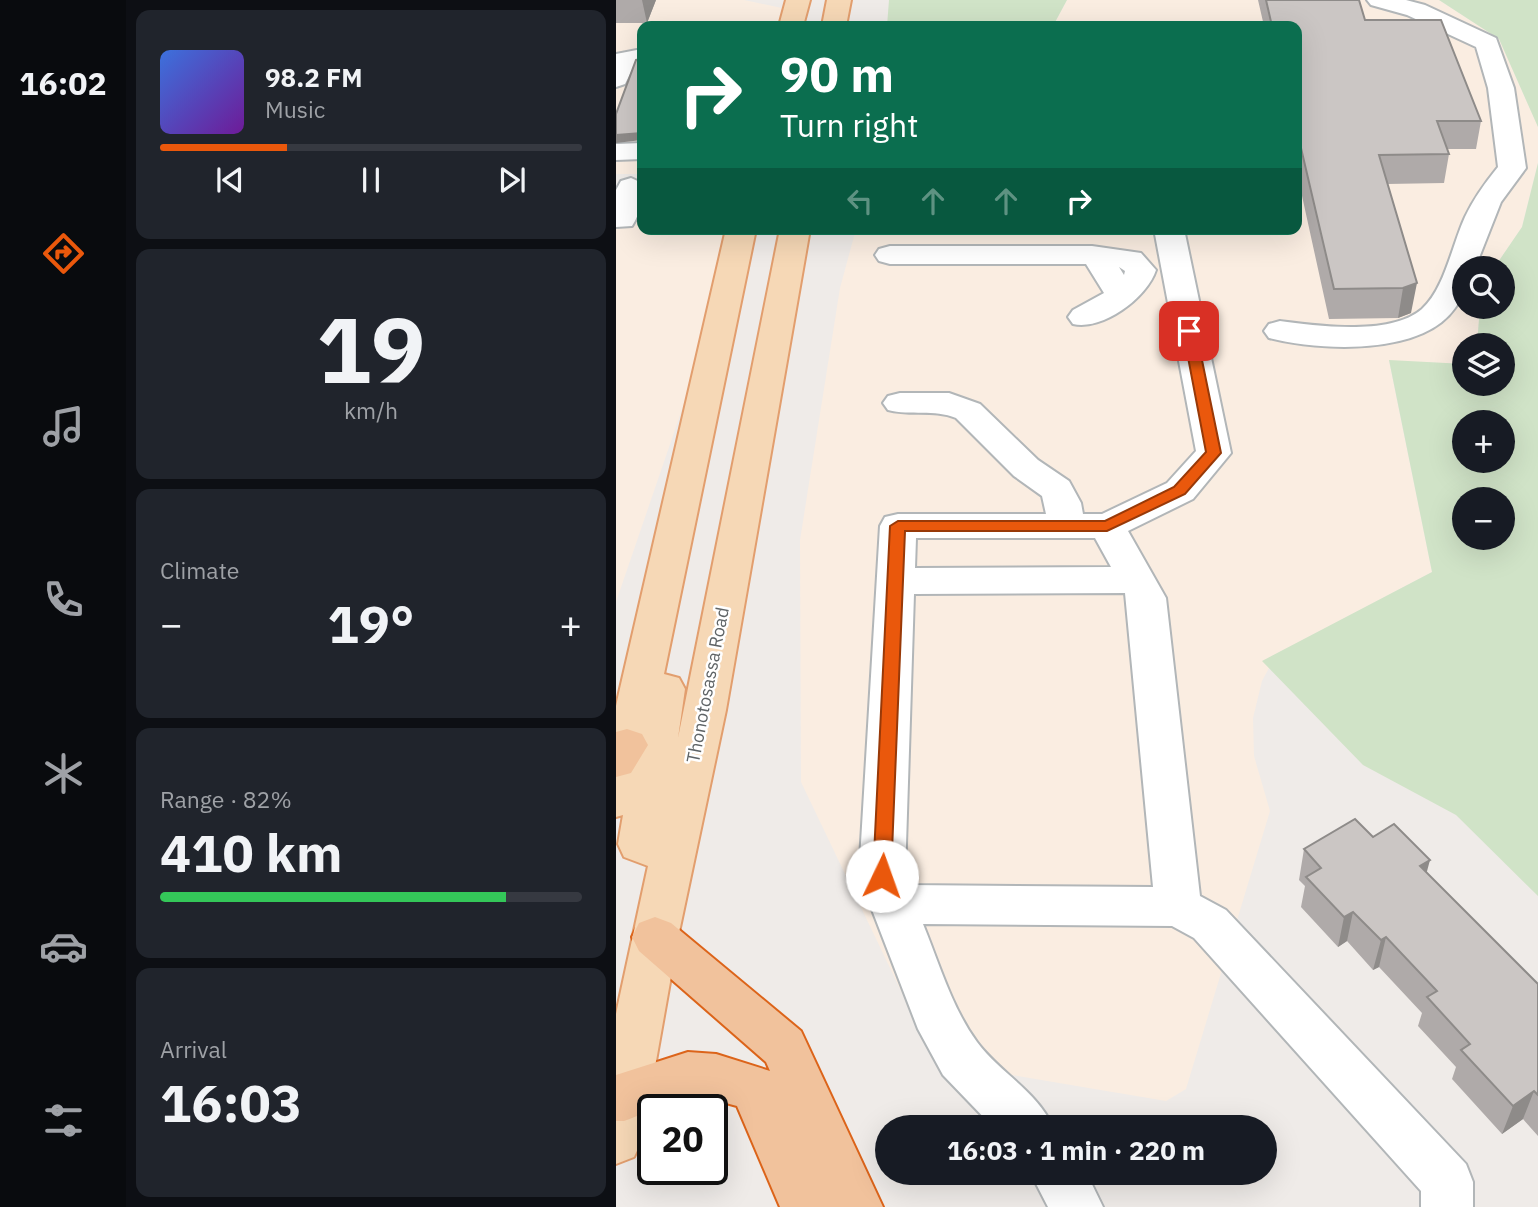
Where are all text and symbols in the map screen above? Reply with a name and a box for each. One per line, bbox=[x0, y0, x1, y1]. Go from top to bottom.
text: 90 m bbox=[780, 42, 894, 105]
icon: right bbox=[665, 49, 756, 140]
text: 98.2 FM bbox=[265, 60, 363, 94]
text: 16:02 bbox=[19, 62, 107, 104]
text: Music bbox=[265, 94, 325, 124]
text: Turn right bbox=[780, 104, 918, 146]
icon: previous bbox=[211, 161, 249, 199]
icon: pause bbox=[352, 161, 390, 199]
icon: next bbox=[493, 161, 531, 199]
icon: left bbox=[841, 182, 879, 220]
icon: ahead bbox=[914, 182, 952, 220]
icon: ahead bbox=[987, 182, 1025, 220]
icon: right bbox=[1060, 182, 1098, 220]
icon: directions bbox=[39, 229, 88, 278]
map controls bbox=[1452, 256, 1515, 550]
button: search bbox=[1452, 256, 1515, 319]
text: 19 bbox=[316, 290, 426, 408]
pin bbox=[1159, 301, 1219, 361]
icon: arrive bbox=[1170, 312, 1208, 350]
button: layers bbox=[1452, 333, 1515, 396]
text: km/h bbox=[344, 395, 398, 425]
icon: music bbox=[39, 402, 88, 451]
button: + bbox=[1452, 410, 1515, 473]
button: − bbox=[1452, 487, 1515, 550]
text: Climate bbox=[160, 555, 239, 585]
icon: phone bbox=[39, 575, 88, 624]
text: 19° bbox=[328, 590, 414, 657]
text: − bbox=[160, 599, 183, 648]
text: + bbox=[559, 599, 582, 648]
street label: Thonotosassa Road bbox=[681, 605, 734, 765]
icon: climate bbox=[39, 749, 88, 798]
text: Range · 82% bbox=[160, 784, 292, 814]
text: 410 km bbox=[160, 819, 342, 886]
position arrow bbox=[845, 839, 919, 913]
icon: car bbox=[39, 922, 88, 971]
text: Arrival bbox=[160, 1034, 227, 1064]
text: 16:03 bbox=[160, 1069, 302, 1136]
speed limit sign: 20 bbox=[637, 1094, 728, 1185]
icon: filters bbox=[39, 1096, 88, 1145]
text: 16:03 · 1 min · 220 m bbox=[947, 1133, 1205, 1167]

